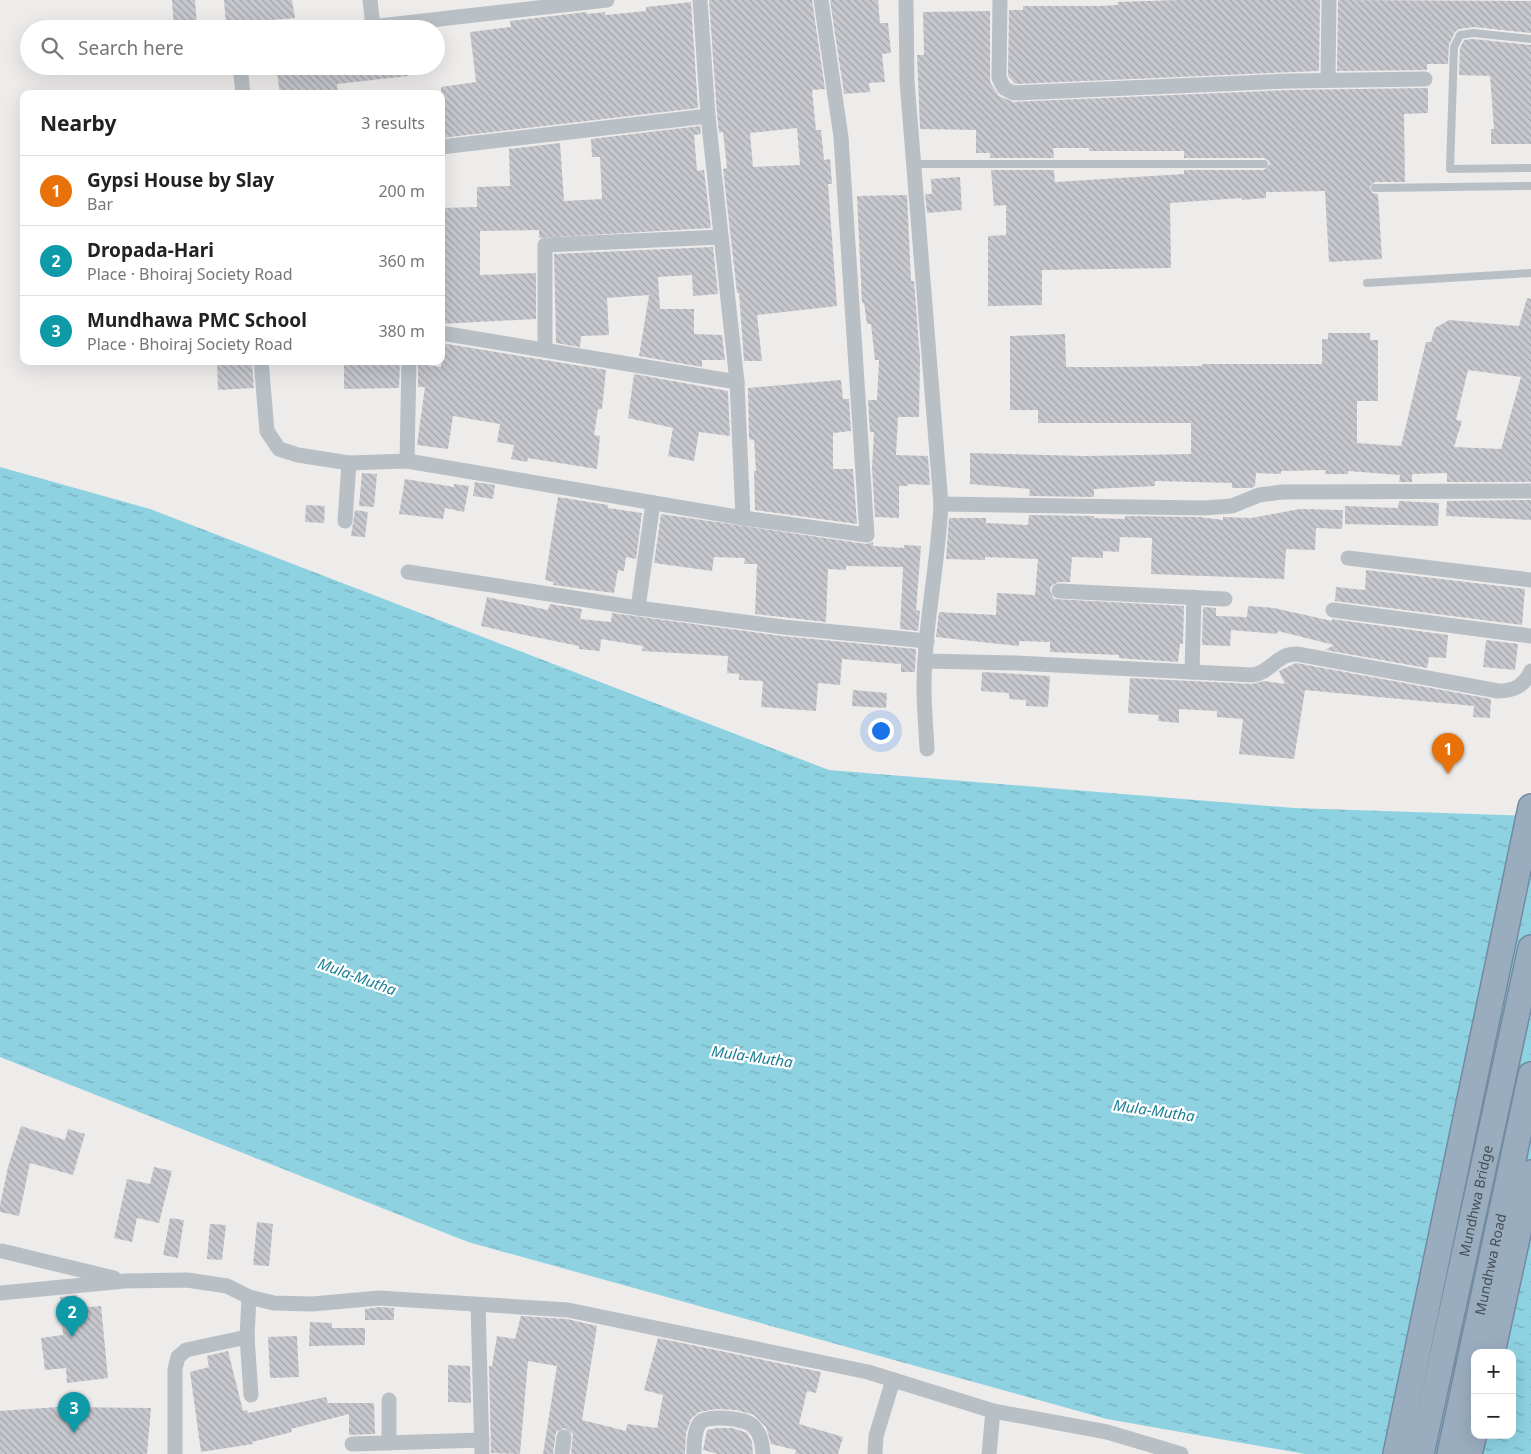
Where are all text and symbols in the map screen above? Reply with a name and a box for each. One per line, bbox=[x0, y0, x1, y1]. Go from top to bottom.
search box bbox=[20, 20, 445, 75]
icon: search bbox=[38, 34, 66, 62]
text: Search here bbox=[78, 35, 184, 61]
text: Nearby bbox=[40, 109, 116, 137]
text: 3 results bbox=[361, 112, 425, 134]
text: Gypsi House by Slay bbox=[87, 167, 274, 193]
text: 1 bbox=[51, 180, 61, 202]
text: 200 m bbox=[378, 180, 425, 202]
text: Bar bbox=[87, 193, 113, 215]
text: Dropada-Hari bbox=[87, 237, 214, 263]
text: 2 bbox=[51, 250, 61, 272]
text: 360 m bbox=[378, 250, 425, 272]
text: Place · Bhoiraj Society Road bbox=[87, 263, 293, 285]
text: Mundhawa PMC School bbox=[87, 307, 307, 333]
text: 3 bbox=[51, 320, 61, 342]
text: 380 m bbox=[378, 320, 425, 342]
text: Place · Bhoiraj Society Road bbox=[87, 333, 293, 355]
your location bbox=[868, 718, 894, 744]
pin: 1 bbox=[1432, 733, 1464, 774]
water label: Mula-Mutha bbox=[315, 953, 400, 1000]
water label: Mula-Mutha bbox=[710, 1040, 795, 1072]
water label: Mula-Mutha bbox=[1112, 1094, 1197, 1126]
street label: Mundhwa Bridge bbox=[1454, 1143, 1497, 1258]
street label: Mundhwa Road bbox=[1470, 1212, 1510, 1317]
pin: 2 bbox=[56, 1296, 88, 1337]
map controls bbox=[1471, 1349, 1516, 1439]
button: + bbox=[1471, 1349, 1516, 1394]
pin: 3 bbox=[58, 1392, 90, 1433]
button: − bbox=[1471, 1394, 1516, 1439]

